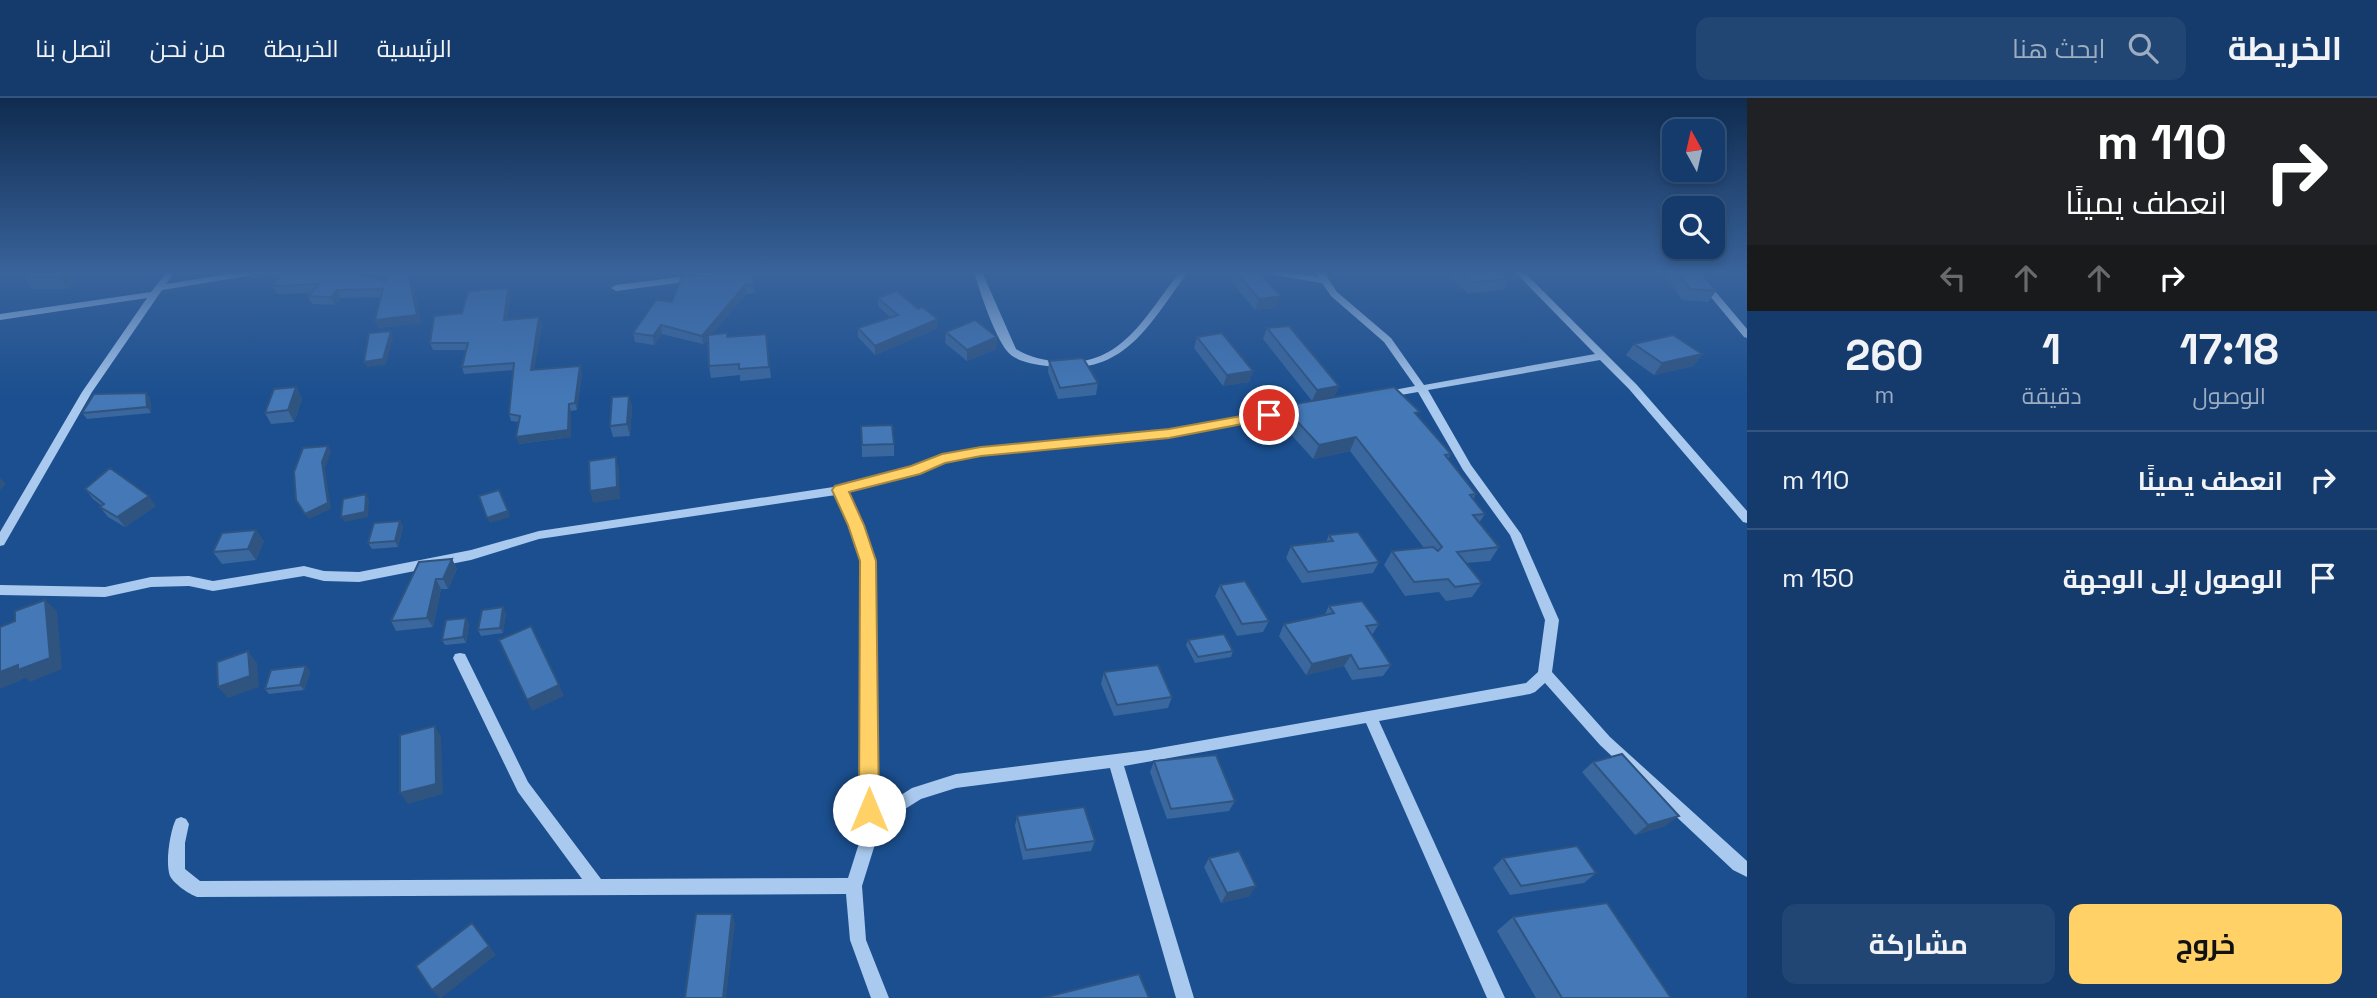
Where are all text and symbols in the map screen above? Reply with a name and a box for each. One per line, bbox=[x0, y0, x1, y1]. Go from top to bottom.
search box bbox=[1696, 17, 2186, 80]
text: الخريطة bbox=[2228, 28, 2342, 70]
icon: search bbox=[2124, 29, 2162, 67]
text: ابحث هنا bbox=[2012, 32, 2106, 66]
text: اتصل بنا bbox=[35, 33, 112, 64]
text: من نحن bbox=[150, 33, 226, 64]
text: الخريطة bbox=[264, 33, 339, 64]
text: الرئيسية bbox=[377, 33, 452, 64]
text: 110 m bbox=[2097, 111, 2227, 173]
north arrow bbox=[1662, 119, 1726, 182]
map controls bbox=[1662, 119, 1725, 259]
icon: right bbox=[2251, 126, 2342, 217]
text: انعطف يمينًا bbox=[2065, 183, 2227, 223]
button: search bbox=[1662, 196, 1725, 259]
icon: left bbox=[1934, 259, 1972, 297]
icon: ahead bbox=[2007, 259, 2045, 297]
icon: ahead bbox=[2080, 259, 2118, 297]
icon: right bbox=[2153, 259, 2191, 297]
text: 1 bbox=[2042, 323, 2061, 376]
text: 17:18 bbox=[2180, 323, 2279, 376]
text: 260 bbox=[1845, 329, 1923, 382]
text: m bbox=[1874, 380, 1894, 410]
text: دقيقة bbox=[2022, 381, 2082, 411]
text: الوصول bbox=[2193, 381, 2266, 411]
pin bbox=[1239, 385, 1299, 445]
icon: arrive bbox=[1250, 396, 1288, 434]
icon: right bbox=[2304, 461, 2342, 499]
text: 110 m bbox=[1782, 463, 1849, 497]
text: انعطف يمينًا bbox=[2138, 464, 2283, 498]
icon: arrive bbox=[2304, 559, 2342, 597]
text: 150 m bbox=[1782, 561, 1854, 595]
text: الوصول إلى الوجهة bbox=[2063, 562, 2283, 596]
position arrow bbox=[832, 773, 906, 847]
button: مشاركة bbox=[1782, 904, 2055, 984]
button: خروج bbox=[2069, 904, 2342, 984]

